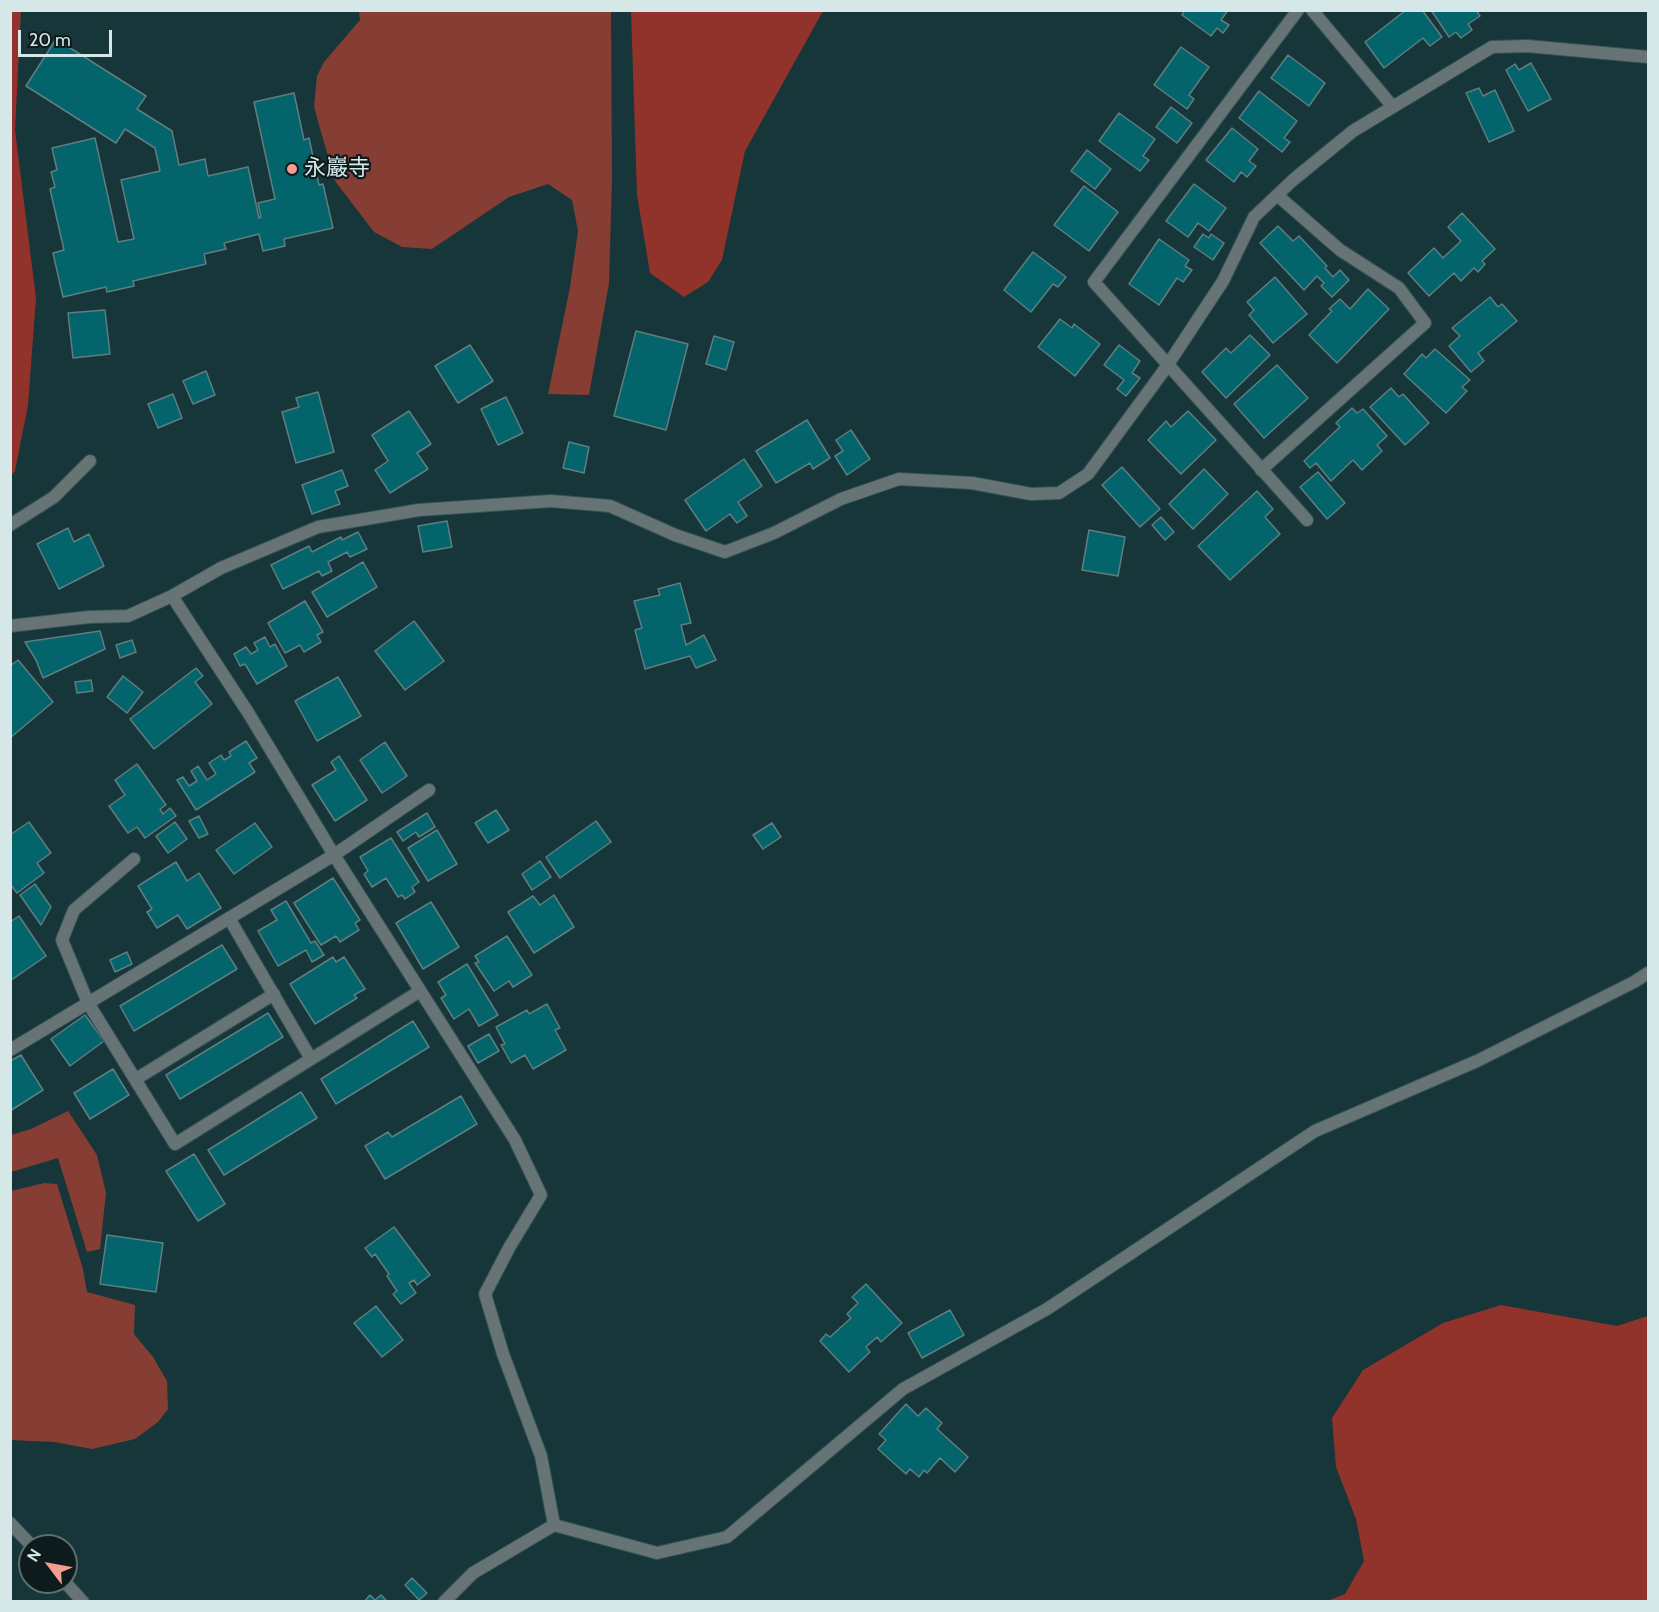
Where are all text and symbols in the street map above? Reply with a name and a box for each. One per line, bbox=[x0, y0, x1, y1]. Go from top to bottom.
scale bar bbox=[21, 18, 116, 56]
text: 20 m bbox=[29, 29, 71, 51]
place label: 永巖寺 bbox=[304, 156, 370, 182]
marker: 永巖寺 bbox=[285, 162, 299, 176]
north arrow bbox=[18, 1534, 78, 1594]
text: N bbox=[23, 1545, 45, 1565]

